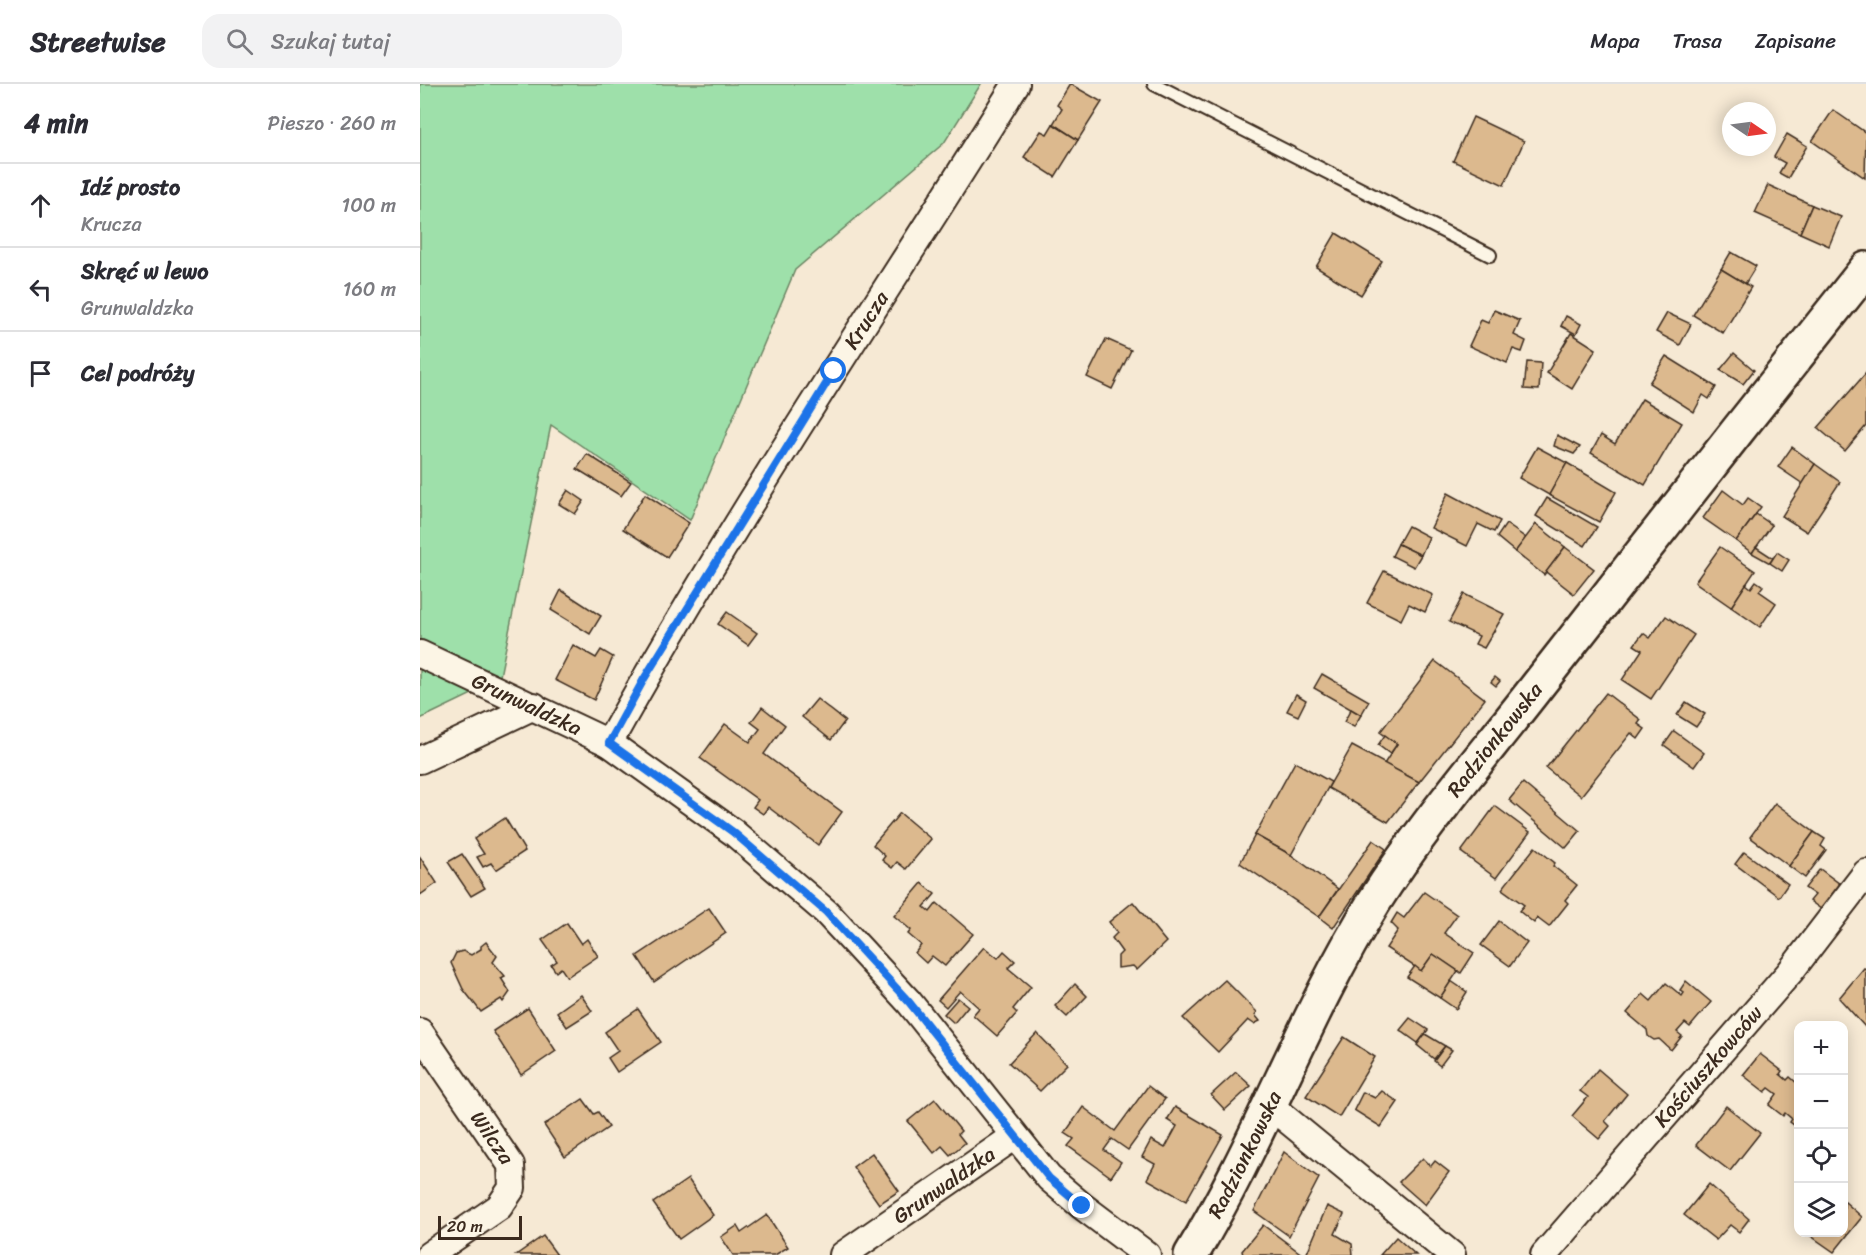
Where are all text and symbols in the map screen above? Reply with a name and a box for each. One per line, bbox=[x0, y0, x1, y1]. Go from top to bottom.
search box bbox=[202, 14, 622, 68]
text: Streetwise bbox=[30, 17, 166, 66]
text: Szukaj tutaj bbox=[271, 22, 390, 61]
text: Mapa bbox=[1590, 22, 1640, 60]
text: Trasa bbox=[1673, 22, 1722, 60]
text: Zapisane bbox=[1755, 22, 1836, 60]
icon: search bbox=[223, 25, 256, 58]
text: 4 min bbox=[24, 100, 88, 146]
north arrow bbox=[1722, 102, 1776, 156]
text: Pieszo · 260 m bbox=[268, 106, 396, 141]
text: Idź prosto bbox=[81, 168, 180, 207]
text: 100 m bbox=[342, 188, 396, 223]
icon: ahead bbox=[24, 189, 57, 222]
text: Krucza bbox=[81, 207, 142, 242]
text: Skręć w lewo bbox=[81, 252, 208, 291]
text: 160 m bbox=[343, 272, 396, 307]
icon: left bbox=[24, 273, 57, 306]
street label: Krucza bbox=[833, 283, 900, 357]
text: Grunwaldzka bbox=[81, 291, 193, 326]
text: Cel podróży bbox=[81, 354, 194, 393]
icon: arrive bbox=[24, 357, 57, 390]
route start bbox=[820, 357, 846, 383]
street label: Grunwaldzka bbox=[465, 662, 589, 747]
street label: Radzionkowska bbox=[1436, 673, 1553, 806]
street label: Kościuszkowców bbox=[1644, 996, 1773, 1136]
map controls bbox=[1794, 1021, 1848, 1237]
button: + bbox=[1794, 1021, 1848, 1075]
button: − bbox=[1794, 1075, 1848, 1129]
street label: Radzionkowska bbox=[1197, 1084, 1293, 1225]
street label: Wilcza bbox=[460, 1103, 525, 1173]
button: locate bbox=[1794, 1129, 1848, 1183]
street label: Grunwaldzka bbox=[885, 1136, 1004, 1234]
button: layers bbox=[1794, 1183, 1848, 1237]
route end bbox=[1068, 1192, 1094, 1218]
text: 20 m bbox=[447, 1212, 483, 1241]
scale bar bbox=[438, 1213, 522, 1240]

